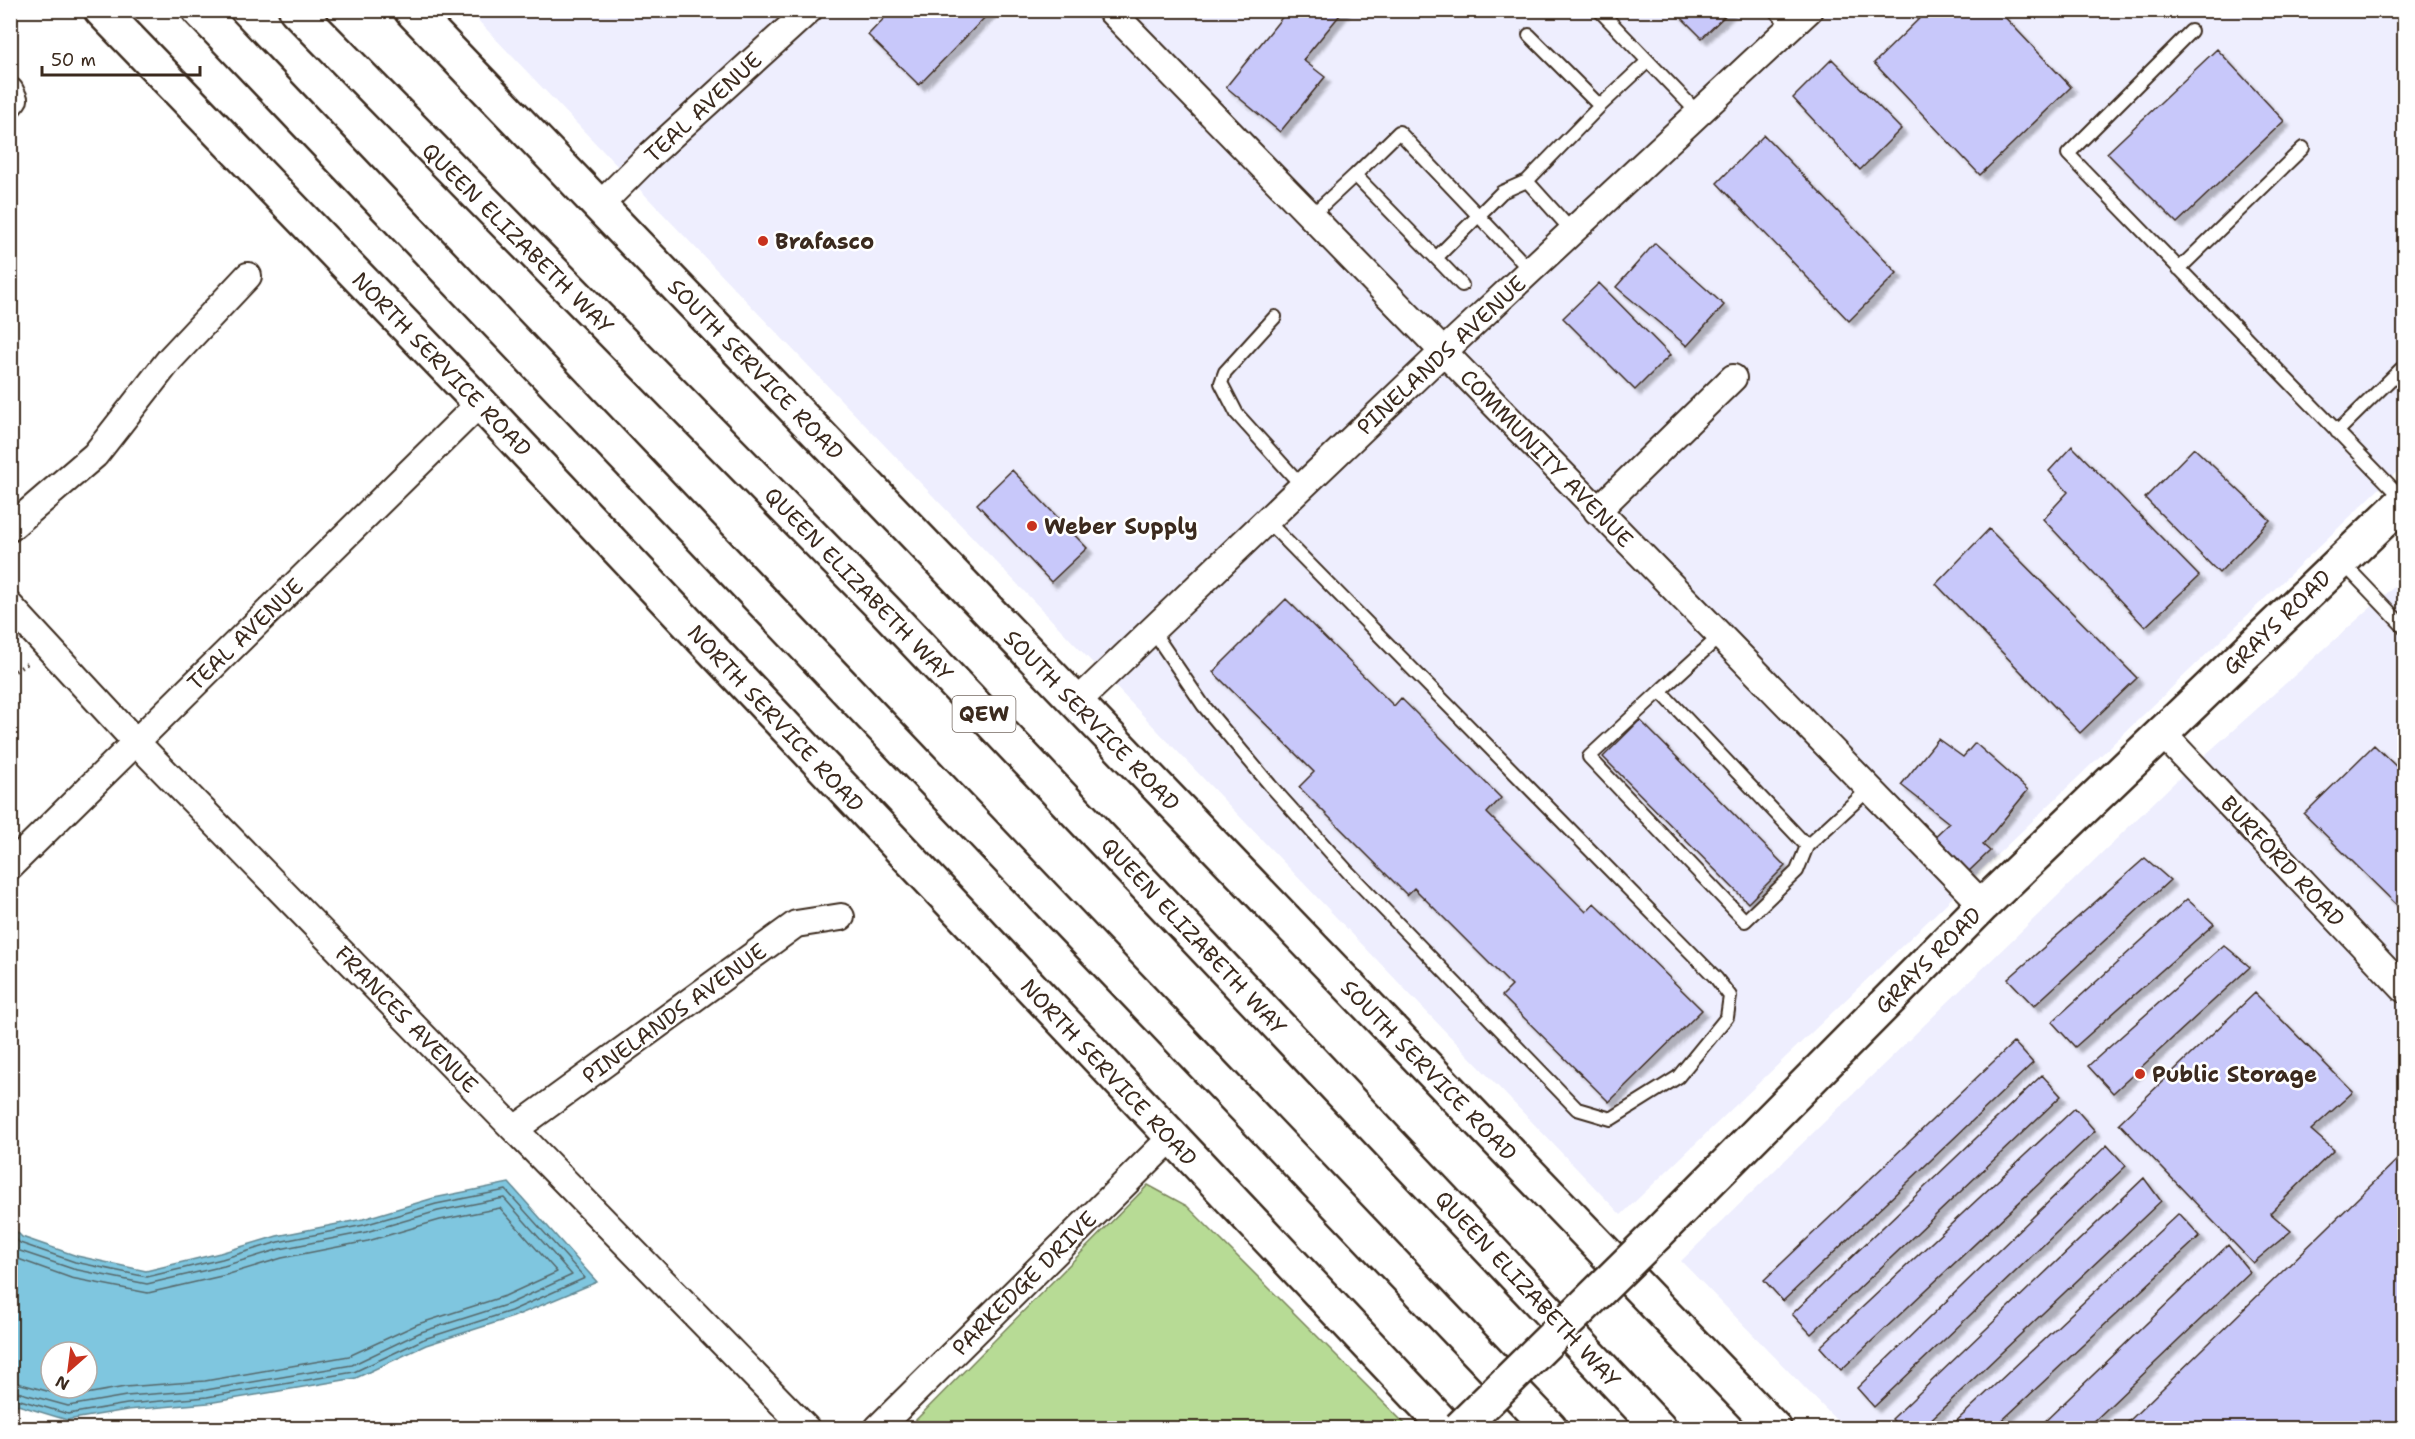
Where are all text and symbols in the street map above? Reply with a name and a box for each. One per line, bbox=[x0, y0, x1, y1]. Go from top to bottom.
scale bar bbox=[42, 39, 200, 77]
street label: TEAL AVENUE bbox=[639, 46, 768, 169]
text: 50 m bbox=[51, 48, 96, 72]
street label: QUEEN ELIZABETH WAY bbox=[416, 136, 620, 340]
place label: Brafasco bbox=[775, 227, 874, 256]
marker: Brafasco bbox=[756, 234, 770, 248]
street label: NORTH SERVICE ROAD bbox=[346, 266, 538, 463]
street label: PINELANDS AVENUE bbox=[1351, 269, 1532, 441]
street label: SOUTH SERVICE ROAD bbox=[661, 273, 850, 466]
street label: COMMUNITY AVENUE bbox=[1454, 363, 1639, 554]
street label: QUEEN ELIZABETH WAY bbox=[758, 481, 959, 688]
place label: Weber Supply bbox=[1044, 512, 1198, 541]
marker: Weber Supply bbox=[1025, 519, 1039, 533]
street label: GRAYS ROAD bbox=[2217, 563, 2338, 681]
street label: TEAL AVENUE bbox=[181, 572, 309, 697]
street label: NORTH SERVICE ROAD bbox=[681, 618, 870, 818]
street label: SOUTH SERVICE ROAD bbox=[997, 624, 1186, 817]
road number: QEW bbox=[952, 696, 1016, 732]
street label: BURFORD ROAD bbox=[2214, 789, 2351, 933]
street label: QUEEN ELIZABETH WAY bbox=[1095, 832, 1293, 1041]
street label: GRAYS ROAD bbox=[1869, 901, 1988, 1020]
street label: PINELANDS AVENUE bbox=[576, 937, 772, 1090]
street label: FRANCES AVENUE bbox=[329, 939, 484, 1099]
street label: NORTH SERVICE ROAD bbox=[1014, 972, 1203, 1172]
street label: SOUTH SERVICE ROAD bbox=[1334, 974, 1523, 1167]
place label: Public Storage bbox=[2152, 1060, 2317, 1089]
marker: Public Storage bbox=[2133, 1067, 2147, 1081]
street label: QUEEN ELIZABETH WAY bbox=[1429, 1185, 1627, 1394]
street label: PARKEDGE DRIVE bbox=[946, 1205, 1103, 1362]
north arrow bbox=[39, 1340, 99, 1400]
text: N bbox=[52, 1371, 73, 1395]

